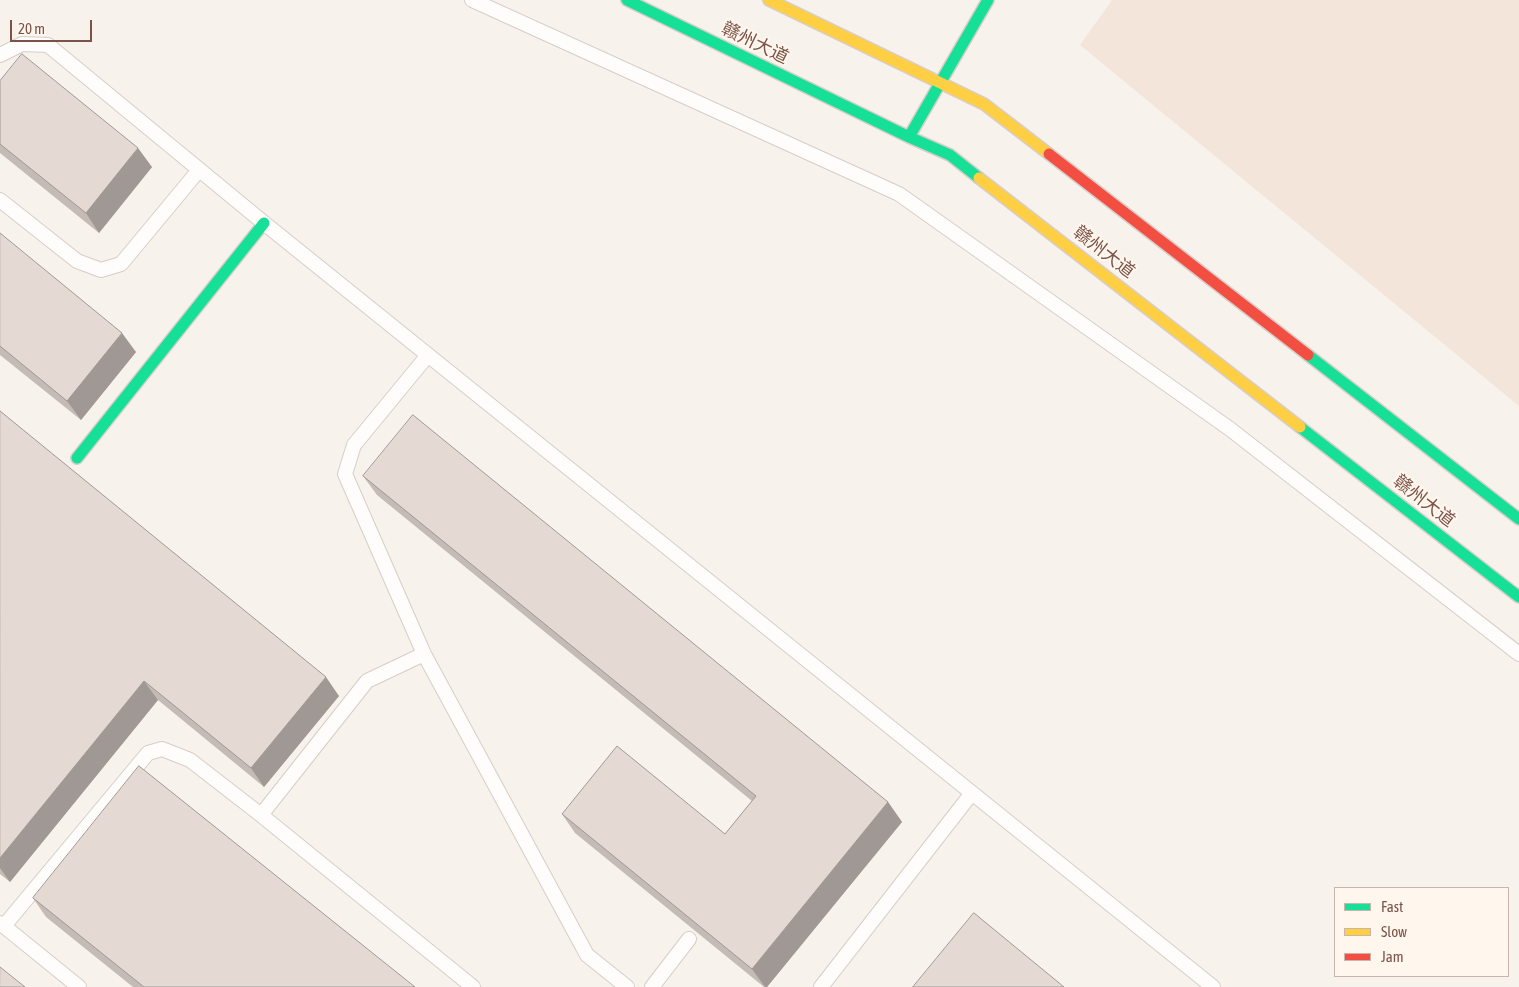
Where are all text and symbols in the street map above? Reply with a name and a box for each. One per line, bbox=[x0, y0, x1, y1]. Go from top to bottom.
scale bar bbox=[12, 10, 95, 42]
street label: 赣州大道 bbox=[718, 18, 792, 68]
text: 20 m bbox=[18, 20, 45, 37]
street label: 赣州大道 bbox=[1069, 221, 1139, 283]
street label: 赣州大道 bbox=[1389, 470, 1459, 532]
legend bbox=[1334, 887, 1509, 977]
text: Fast bbox=[1381, 898, 1403, 915]
text: Slow bbox=[1381, 923, 1407, 940]
text: Jam bbox=[1381, 948, 1404, 965]

